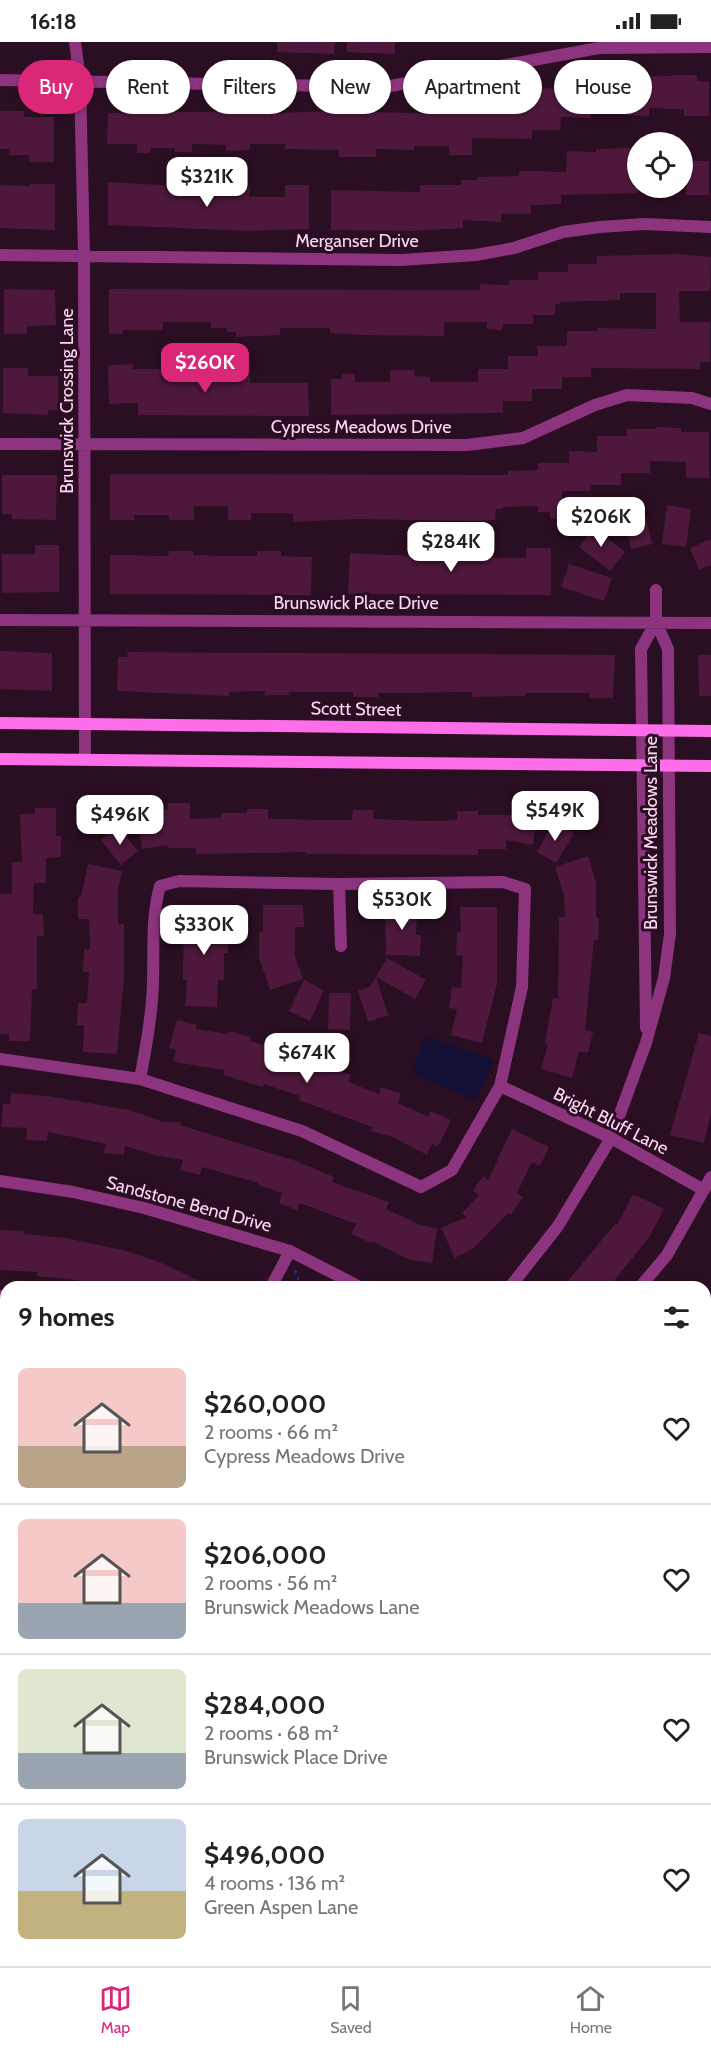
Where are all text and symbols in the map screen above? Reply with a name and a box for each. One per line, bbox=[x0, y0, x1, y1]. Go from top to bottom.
text: 16:18 bbox=[30, 8, 77, 35]
chip: Buy bbox=[18, 60, 94, 114]
chip: Rent bbox=[106, 60, 190, 114]
chip: Filters bbox=[202, 60, 297, 114]
chip: New bbox=[309, 60, 391, 114]
chip: Apartment bbox=[403, 60, 542, 114]
chip: House bbox=[554, 60, 652, 114]
map controls bbox=[627, 132, 693, 198]
button: locate bbox=[627, 132, 693, 198]
pin: $321K bbox=[165, 157, 249, 208]
text: $321K bbox=[181, 164, 233, 188]
street label: Merganser Drive bbox=[295, 230, 419, 252]
street label: Brunswick Crossing Lane bbox=[56, 308, 78, 494]
pin: $260K bbox=[163, 343, 247, 394]
text: $260K bbox=[175, 350, 235, 374]
street label: Cypress Meadows Drive bbox=[271, 416, 451, 438]
pin: $206K bbox=[559, 497, 643, 548]
text: $206K bbox=[571, 504, 631, 528]
pin: $284K bbox=[409, 522, 493, 573]
text: $284K bbox=[421, 529, 481, 553]
street label: Brunswick Place Drive bbox=[273, 592, 439, 614]
street label: Scott Street bbox=[310, 697, 402, 721]
street label: Brunswick Meadows Lane bbox=[640, 736, 662, 930]
pin: $549K bbox=[513, 791, 597, 842]
pin: $496K bbox=[78, 795, 162, 846]
text: $549K bbox=[526, 798, 584, 822]
text: $496K bbox=[90, 802, 150, 826]
pin: $530K bbox=[360, 880, 444, 931]
text: $530K bbox=[372, 887, 432, 911]
pin: $330K bbox=[162, 905, 246, 956]
text: $330K bbox=[174, 912, 234, 936]
pin: $674K bbox=[265, 1033, 349, 1084]
text: $674K bbox=[278, 1040, 336, 1064]
street label: Bright Bluff Lane bbox=[550, 1083, 672, 1159]
street label: Sandstone Bend Drive bbox=[104, 1171, 274, 1237]
text: 9 homes bbox=[18, 1301, 115, 1333]
icon: filters bbox=[660, 1301, 693, 1334]
text: $260,000 bbox=[204, 1388, 326, 1420]
icon: home bbox=[66, 1392, 138, 1464]
icon: heart bbox=[660, 1412, 693, 1445]
text: 2 rooms · 66 m² bbox=[204, 1420, 338, 1444]
text: Cypress Meadows Drive bbox=[204, 1444, 405, 1468]
text: $206,000 bbox=[204, 1539, 327, 1571]
icon: home bbox=[66, 1543, 138, 1615]
icon: heart bbox=[660, 1563, 693, 1596]
text: 2 rooms · 56 m² bbox=[204, 1571, 337, 1595]
text: Brunswick Meadows Lane bbox=[204, 1595, 420, 1619]
text: $284,000 bbox=[204, 1689, 326, 1721]
icon: home bbox=[66, 1693, 138, 1765]
icon: heart bbox=[660, 1713, 693, 1746]
text: 2 rooms · 68 m² bbox=[204, 1721, 339, 1745]
text: Brunswick Place Drive bbox=[204, 1745, 388, 1769]
text: $496,000 bbox=[204, 1839, 325, 1871]
icon: home bbox=[66, 1843, 138, 1915]
icon: heart bbox=[660, 1863, 693, 1896]
text: 4 rooms · 136 m² bbox=[204, 1871, 345, 1895]
text: Green Aspen Lane bbox=[204, 1895, 358, 1919]
tab: Map bbox=[99, 1982, 132, 2037]
tab: Saved bbox=[330, 1982, 372, 2037]
tab: Home bbox=[570, 1982, 612, 2037]

